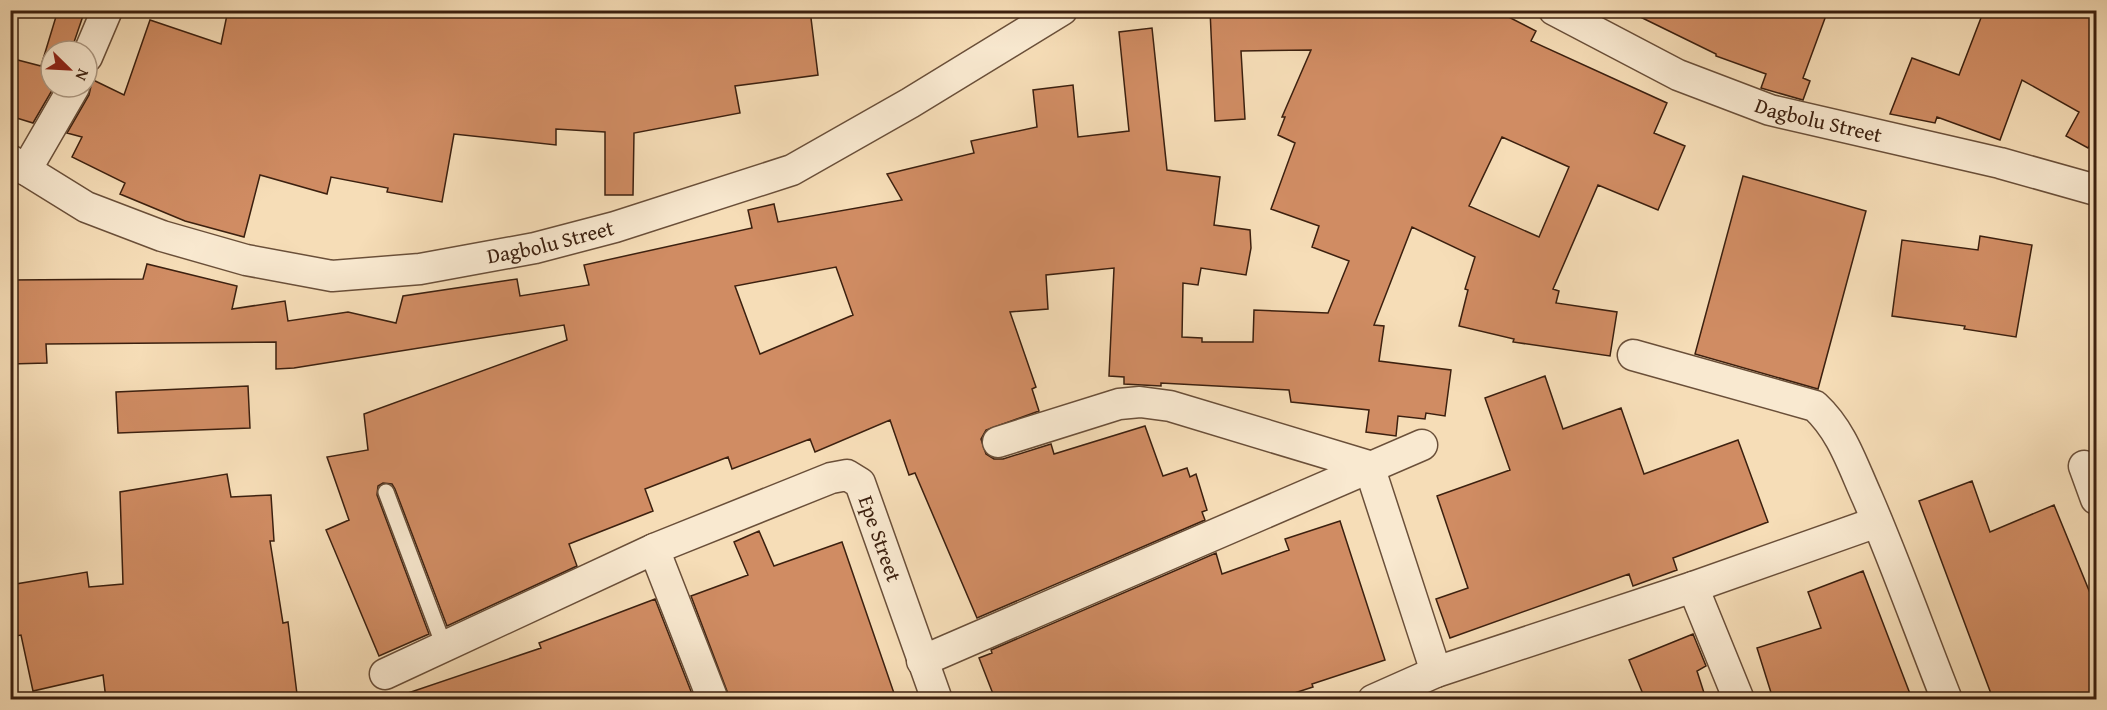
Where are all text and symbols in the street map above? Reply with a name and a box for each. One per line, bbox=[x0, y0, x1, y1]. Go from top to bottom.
north arrow bbox=[39, 39, 99, 99]
text: N bbox=[69, 65, 96, 85]
street label: Dagbolu Street bbox=[1750, 90, 1886, 150]
street label: Dagbolu Street bbox=[484, 212, 618, 271]
street label: Epe Street bbox=[851, 491, 910, 587]

